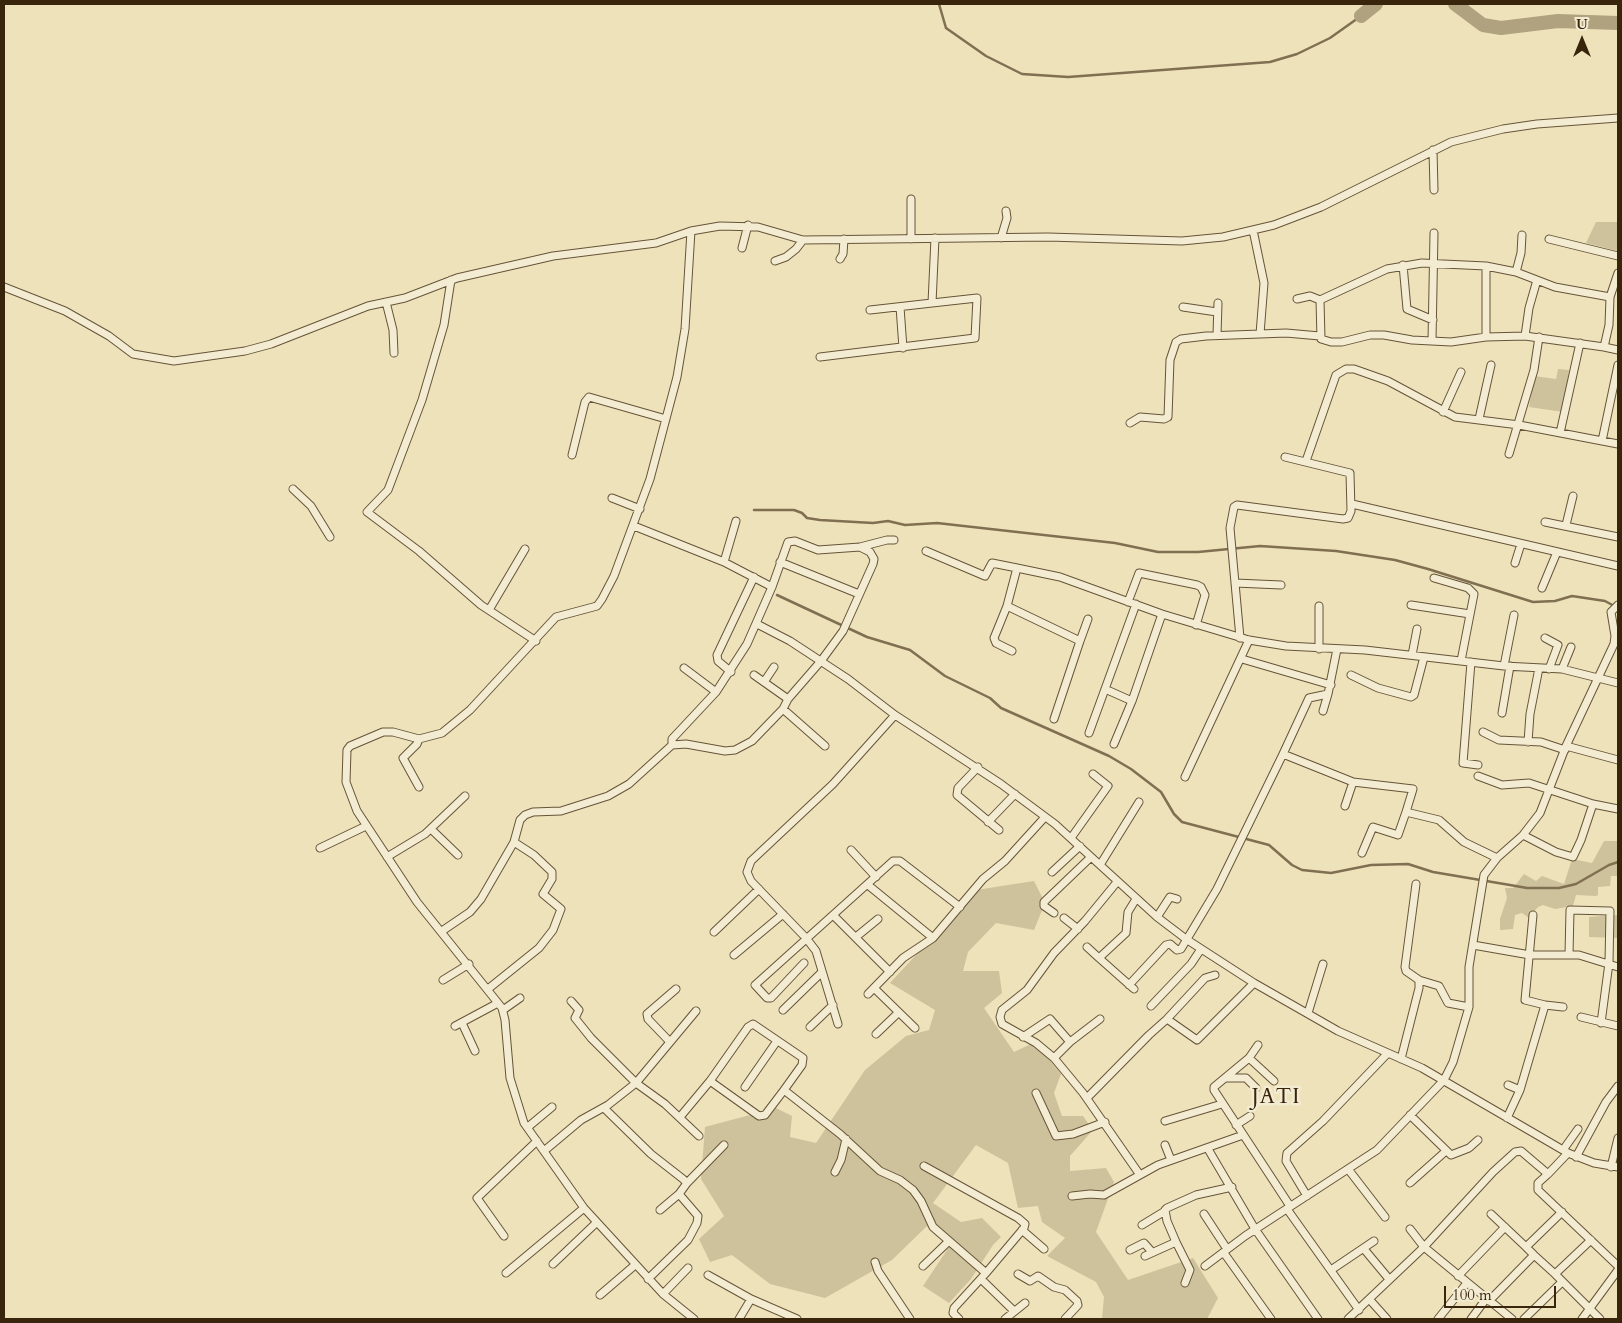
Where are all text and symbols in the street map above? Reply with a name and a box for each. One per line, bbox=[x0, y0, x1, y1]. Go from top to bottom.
north arrow bbox=[1557, 15, 1607, 65]
text: U bbox=[1576, 15, 1588, 34]
district label: JATI bbox=[1251, 1085, 1301, 1111]
scale bar bbox=[1447, 1276, 1560, 1308]
text: 100 m bbox=[1452, 1285, 1492, 1305]

